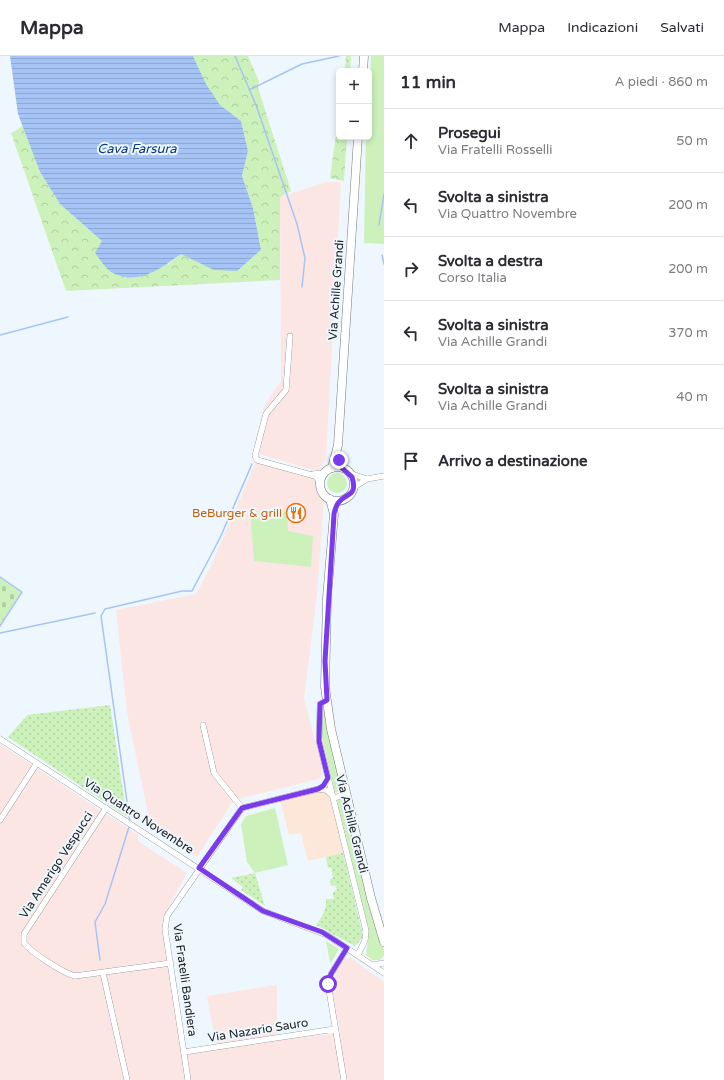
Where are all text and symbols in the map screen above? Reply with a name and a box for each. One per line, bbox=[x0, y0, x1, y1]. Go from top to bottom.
text: Mappa bbox=[20, 17, 84, 39]
text: Mappa bbox=[498, 19, 545, 36]
text: Indicazioni bbox=[567, 19, 638, 36]
text: Salvati bbox=[660, 19, 704, 36]
map controls bbox=[336, 68, 372, 140]
button: + bbox=[336, 68, 372, 104]
text: 11 min bbox=[400, 72, 456, 93]
text: A piedi · 860 m bbox=[615, 74, 708, 90]
button: − bbox=[336, 104, 372, 140]
text: Prosegui bbox=[438, 124, 501, 142]
icon: ahead bbox=[400, 130, 422, 152]
text: 50 m bbox=[676, 133, 708, 149]
water label: Cava Farsura bbox=[97, 141, 177, 157]
text: Via Fratelli Rosselli bbox=[438, 142, 553, 158]
text: Svolta a sinistra bbox=[438, 188, 549, 206]
icon: left bbox=[400, 194, 422, 216]
text: 200 m bbox=[668, 197, 708, 213]
text: Via Quattro Novembre bbox=[438, 206, 577, 222]
street label: Via Achille Grandi bbox=[326, 239, 346, 341]
text: Svolta a destra bbox=[438, 252, 543, 270]
icon: right bbox=[400, 258, 422, 280]
text: 200 m bbox=[668, 261, 708, 277]
text: Corso Italia bbox=[438, 270, 507, 286]
text: Svolta a sinistra bbox=[438, 316, 549, 334]
icon: left bbox=[400, 322, 422, 344]
text: 370 m bbox=[668, 325, 708, 341]
text: Via Achille Grandi bbox=[438, 334, 547, 350]
text: Svolta a sinistra bbox=[438, 380, 549, 398]
icon: left bbox=[400, 386, 422, 408]
text: 40 m bbox=[676, 389, 708, 405]
text: Via Achille Grandi bbox=[438, 398, 547, 414]
icon: arrive bbox=[400, 450, 422, 472]
route end bbox=[330, 451, 348, 469]
text: Arrivo a destinazione bbox=[438, 452, 588, 470]
restaurant icon: BeBurger & grill bbox=[285, 502, 307, 524]
place label: BeBurger & grill bbox=[192, 506, 282, 520]
street label: Via Achille Grandi bbox=[333, 773, 371, 875]
street label: Via Quattro Novembre bbox=[81, 775, 197, 857]
street label: Via Amerigo Vespucci bbox=[16, 809, 96, 921]
street label: Via Fratelli Bandiera bbox=[170, 923, 200, 1037]
route start bbox=[319, 975, 337, 993]
street label: Via Nazario Sauro bbox=[207, 1015, 309, 1045]

